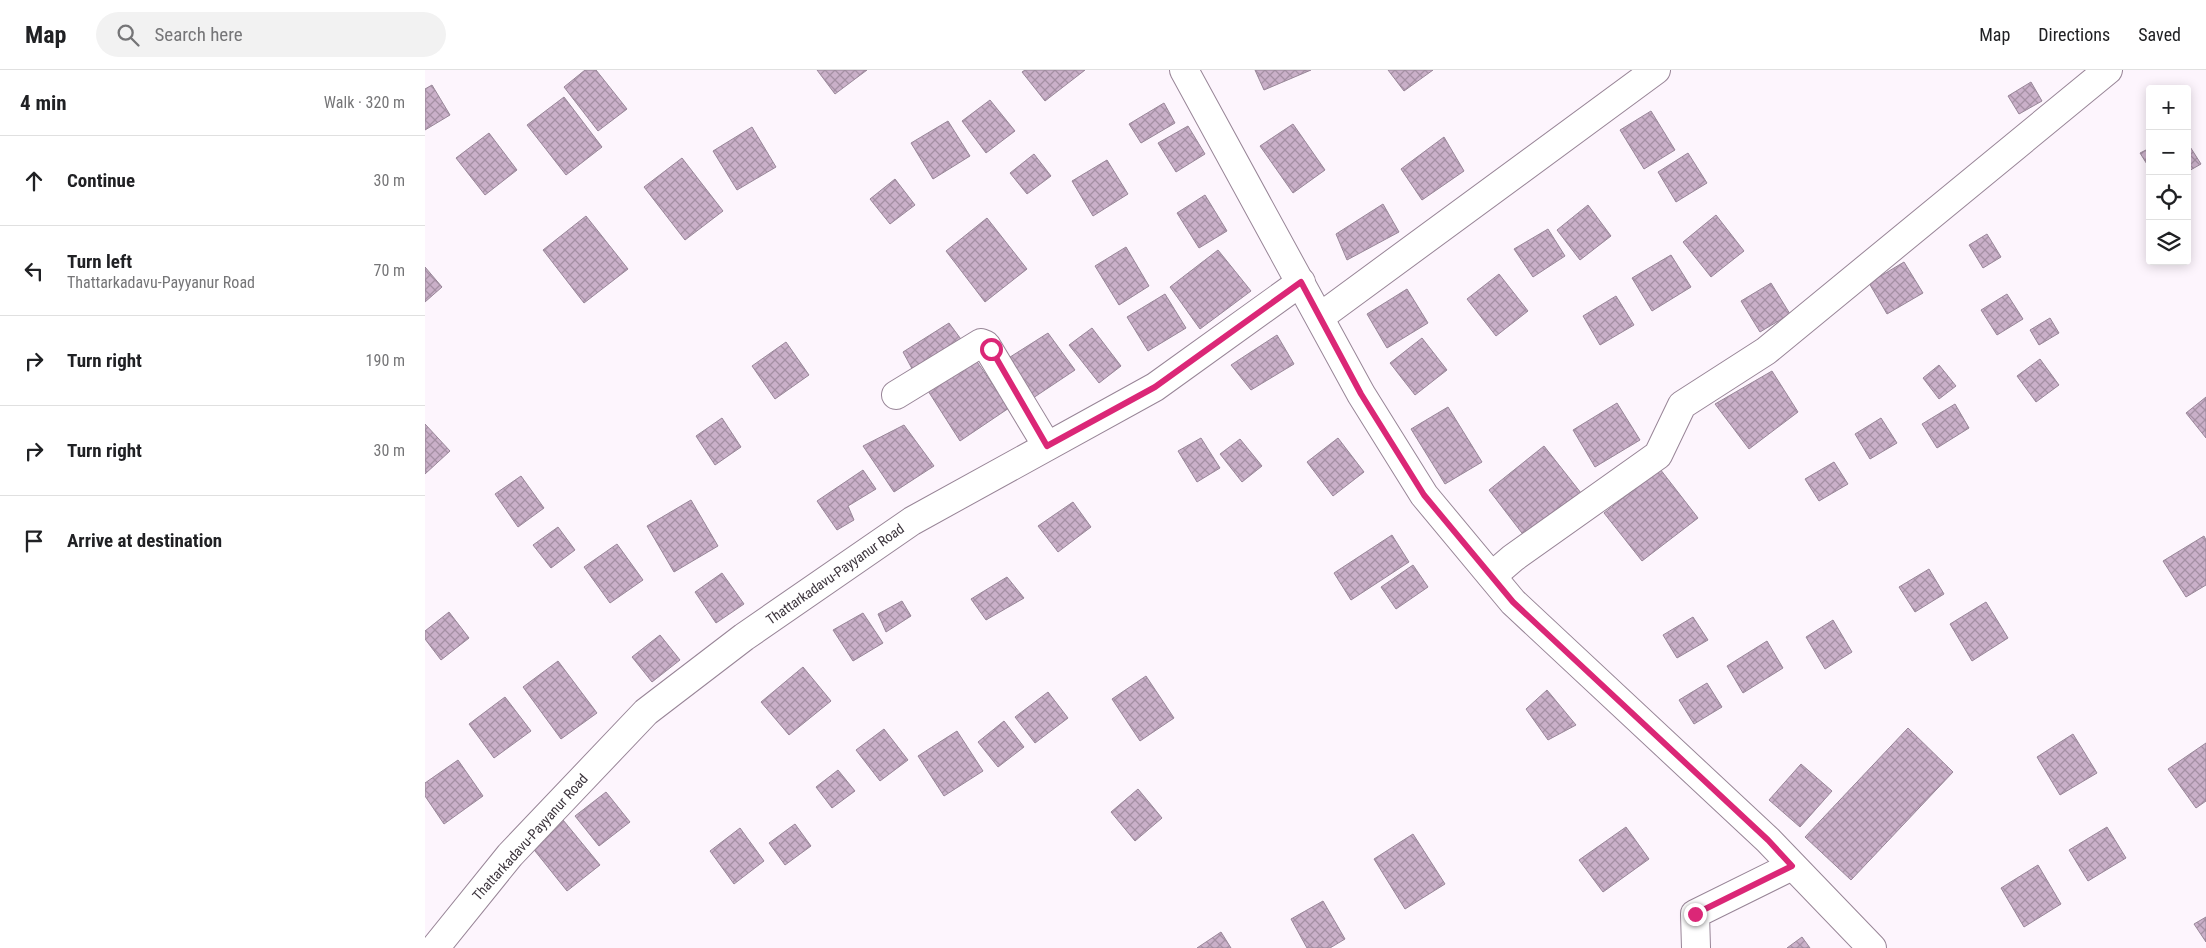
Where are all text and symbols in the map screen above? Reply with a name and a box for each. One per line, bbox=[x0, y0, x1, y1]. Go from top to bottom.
search box bbox=[96, 12, 446, 57]
text: Map bbox=[25, 21, 66, 49]
icon: search bbox=[114, 21, 142, 49]
text: Search here bbox=[154, 23, 243, 46]
text: Map bbox=[1979, 24, 2010, 45]
text: Directions bbox=[2038, 24, 2110, 45]
text: Saved bbox=[2138, 24, 2181, 45]
map controls bbox=[2146, 85, 2191, 265]
button: + bbox=[2146, 85, 2191, 130]
text: 4 min bbox=[20, 91, 67, 115]
text: Walk · 320 m bbox=[324, 93, 405, 112]
button: − bbox=[2146, 130, 2191, 175]
icon: ahead bbox=[20, 167, 48, 195]
text: Continue bbox=[67, 169, 135, 192]
text: 30 m bbox=[373, 171, 405, 190]
button: locate bbox=[2146, 175, 2191, 220]
button: layers bbox=[2146, 220, 2191, 265]
text: Turn left bbox=[67, 250, 132, 273]
icon: left bbox=[20, 257, 48, 285]
text: 70 m bbox=[373, 261, 405, 280]
text: Thattarkadavu-Payyanur Road bbox=[67, 273, 255, 292]
route start bbox=[980, 338, 1003, 361]
icon: right bbox=[20, 347, 48, 375]
text: Turn right bbox=[67, 349, 142, 372]
text: 190 m bbox=[366, 351, 405, 370]
icon: right bbox=[20, 437, 48, 465]
text: Turn right bbox=[67, 439, 142, 462]
text: 30 m bbox=[373, 441, 405, 460]
street label: Thattarkadavu-Payyanur Road bbox=[763, 520, 907, 628]
icon: arrive bbox=[20, 527, 48, 555]
text: Arrive at destination bbox=[67, 529, 222, 552]
street label: Thattarkadavu-Payyanur Road bbox=[469, 771, 591, 903]
route end bbox=[1684, 903, 1707, 926]

